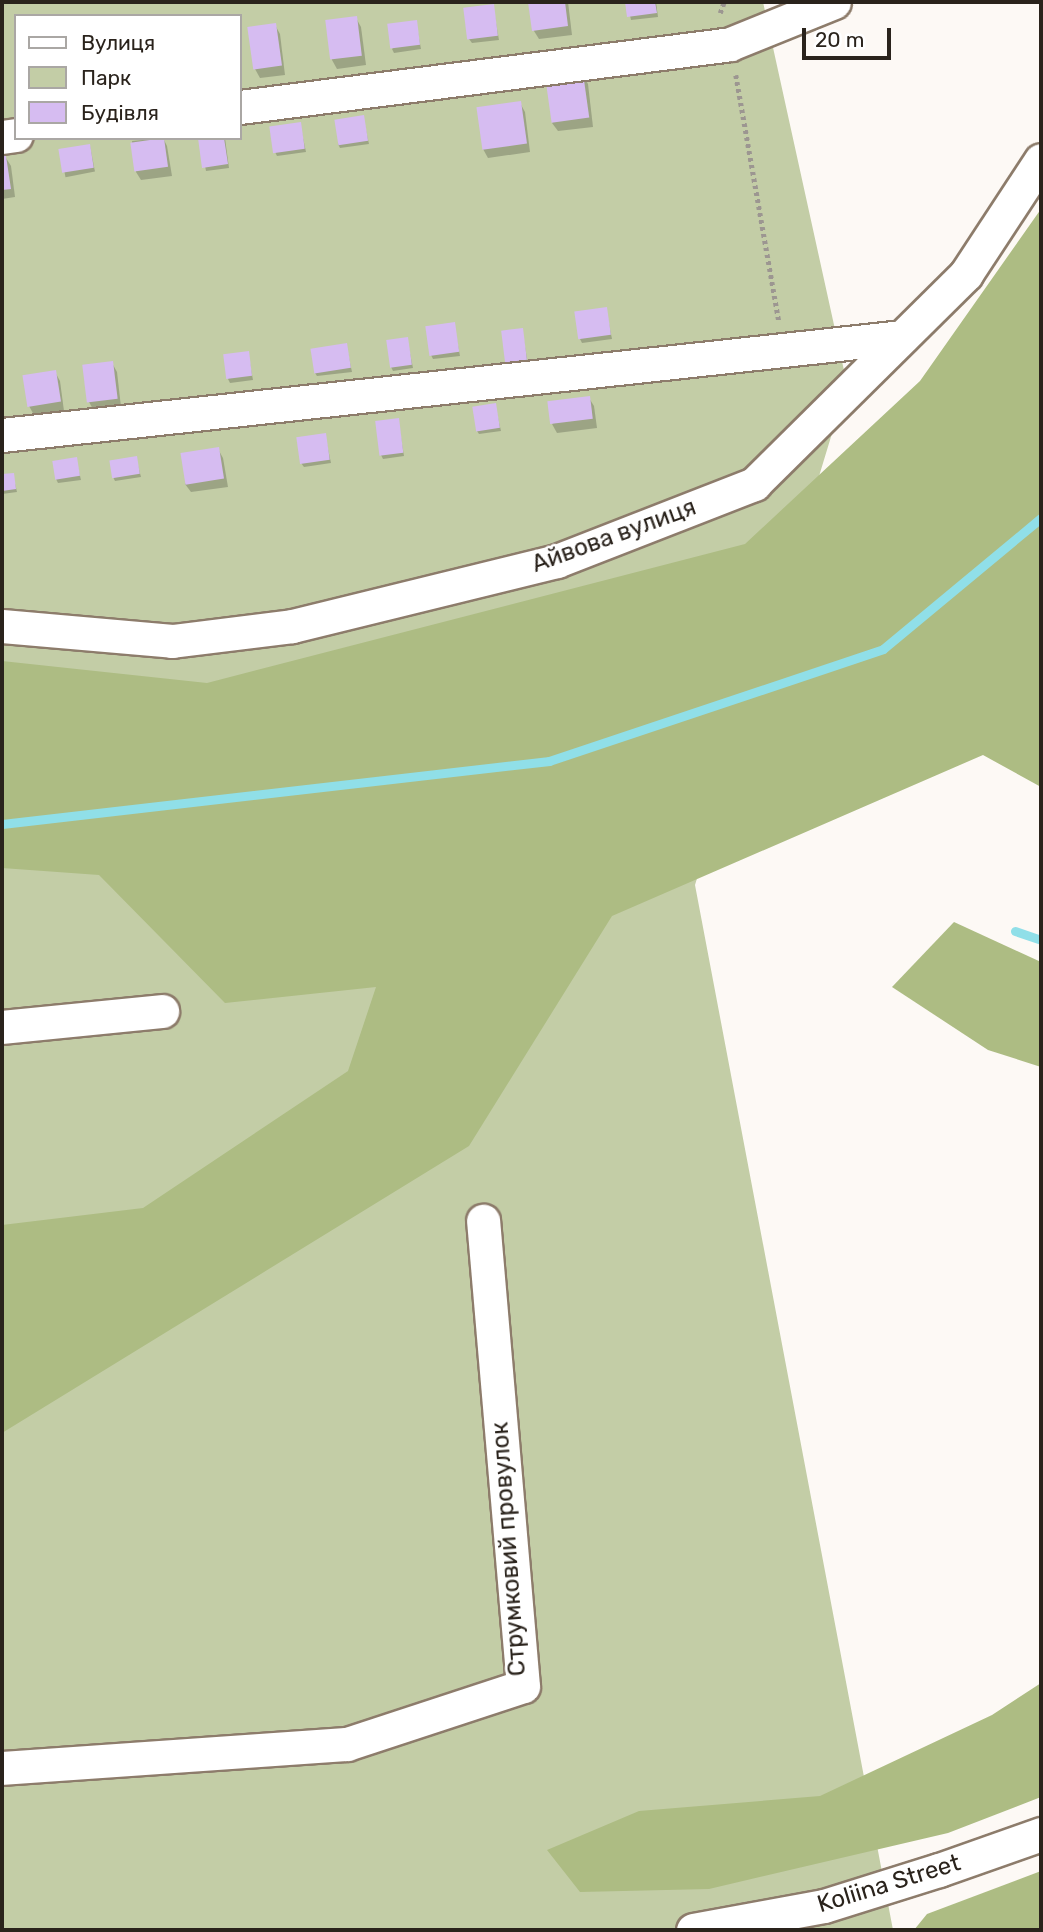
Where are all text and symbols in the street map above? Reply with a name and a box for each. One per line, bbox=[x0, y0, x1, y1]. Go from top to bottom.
legend bbox=[14, 14, 242, 140]
scale bar bbox=[805, 14, 894, 58]
text: 20 m bbox=[815, 27, 864, 52]
text: Вулиця bbox=[81, 30, 155, 55]
text: Парк bbox=[81, 65, 131, 90]
text: Будівля bbox=[81, 100, 159, 125]
street label: Айвова вулиця bbox=[528, 493, 700, 579]
street label: Струмковий провулок bbox=[486, 1421, 532, 1677]
street label: Koliina Street bbox=[814, 1849, 964, 1919]

